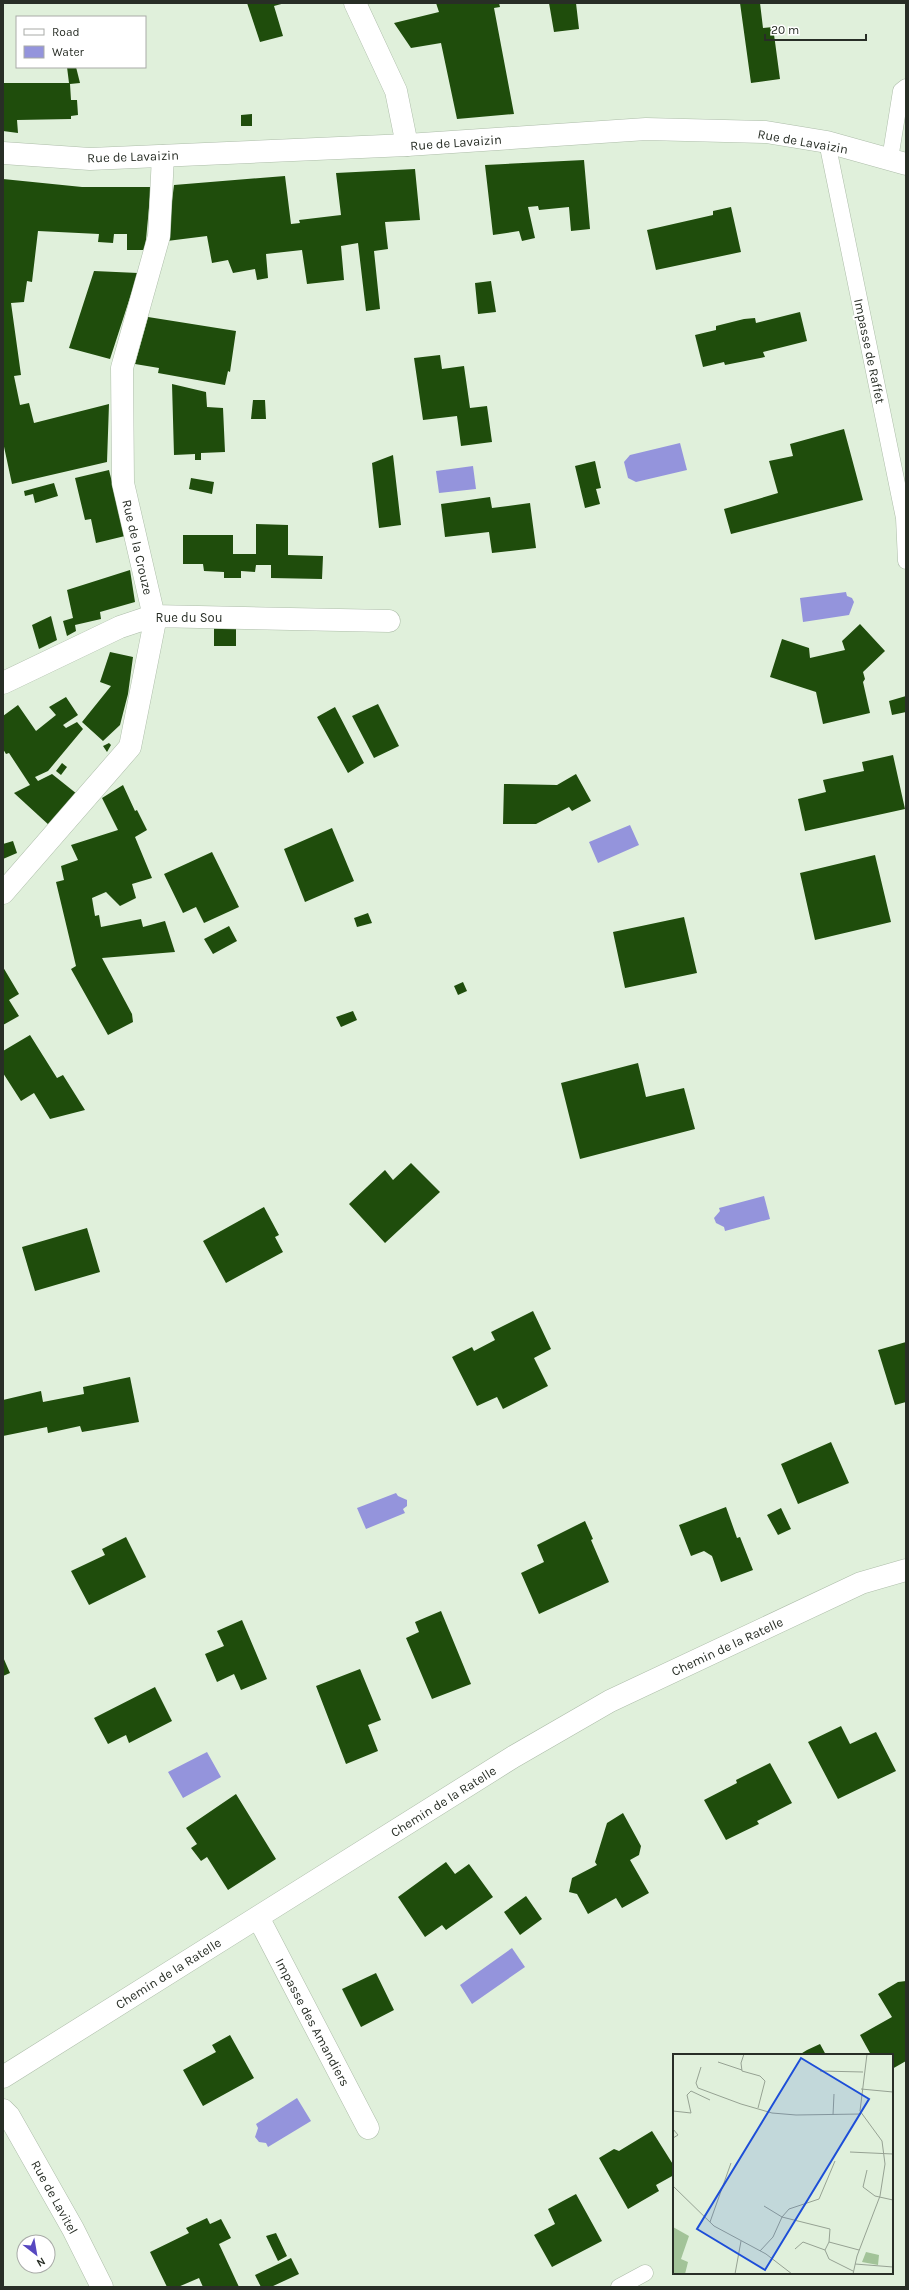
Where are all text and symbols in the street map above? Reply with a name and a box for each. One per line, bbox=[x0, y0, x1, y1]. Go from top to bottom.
legend bbox=[16, 16, 146, 68]
scale bar bbox=[765, 16, 866, 42]
text: 20 m bbox=[771, 23, 799, 37]
text: Road bbox=[52, 25, 80, 39]
text: Water bbox=[52, 45, 85, 59]
street label: Rue de Lavaizin bbox=[756, 126, 849, 157]
street label: Rue de Lavaizin bbox=[410, 132, 502, 153]
street label: Rue de Lavaizin bbox=[87, 147, 179, 166]
street label: Impasse de Raffet bbox=[851, 297, 888, 405]
street label: Rue de la Crouze bbox=[119, 498, 156, 597]
street label: Rue du Sou bbox=[155, 610, 223, 625]
street label: Chemin de la Ratelle bbox=[669, 1614, 786, 1679]
street label: Chemin de la Ratelle bbox=[388, 1763, 499, 1840]
street label: Chemin de la Ratelle bbox=[113, 1935, 224, 2012]
street label: Impasse des Amandiers bbox=[272, 1956, 353, 2089]
inset map bbox=[673, 2054, 893, 2274]
street label: Rue de Lavitel bbox=[28, 2158, 81, 2237]
north arrow bbox=[16, 2234, 56, 2274]
text: N bbox=[34, 2255, 48, 2270]

